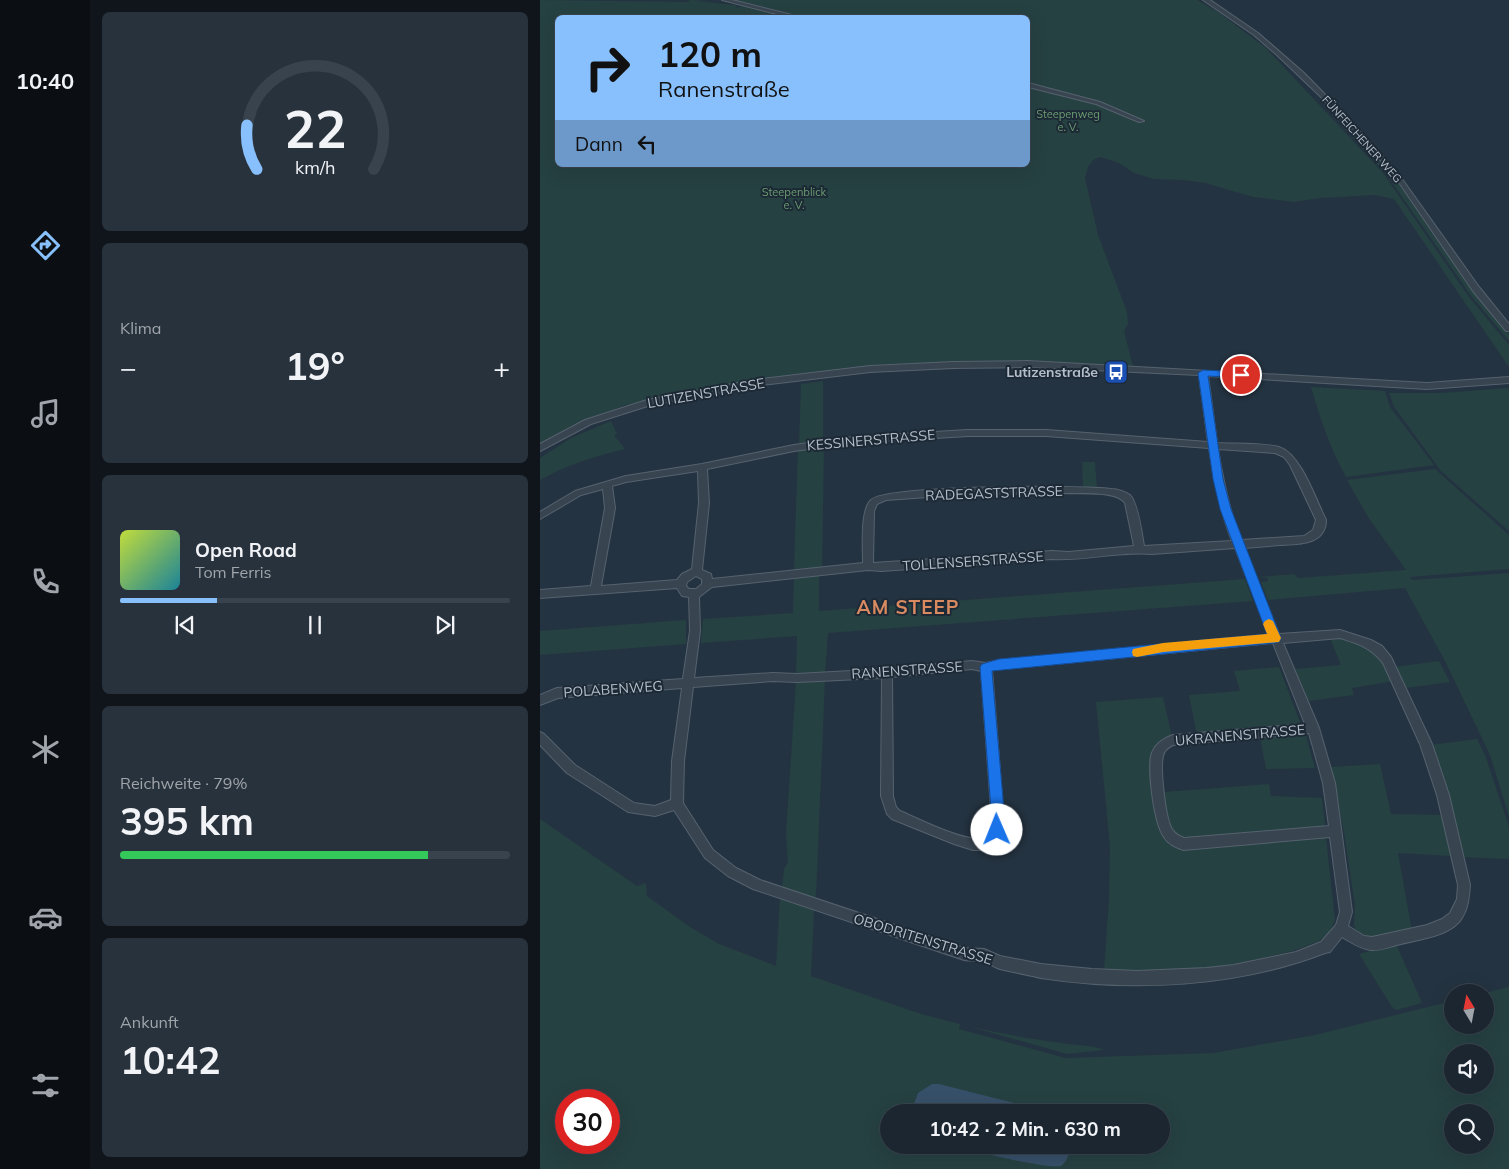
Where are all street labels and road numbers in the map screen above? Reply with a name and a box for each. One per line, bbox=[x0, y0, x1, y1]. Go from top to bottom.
street label: FÜNFEICHENER WEG bbox=[1319, 93, 1405, 185]
street label: LUTIZENSTRASSE bbox=[646, 374, 766, 412]
street label: KESSINERSTRASSE bbox=[806, 425, 936, 455]
street label: RADEGASTSTRASSE bbox=[925, 482, 1063, 504]
street label: TOLLENSERSTRASSE bbox=[902, 547, 1044, 575]
street label: RANENSTRASSE bbox=[851, 657, 963, 683]
street label: POLABENWEG bbox=[563, 677, 663, 701]
street label: UKRANENSTRASSE bbox=[1174, 720, 1306, 750]
street label: OBODRITENSTRASSE bbox=[851, 909, 995, 969]

